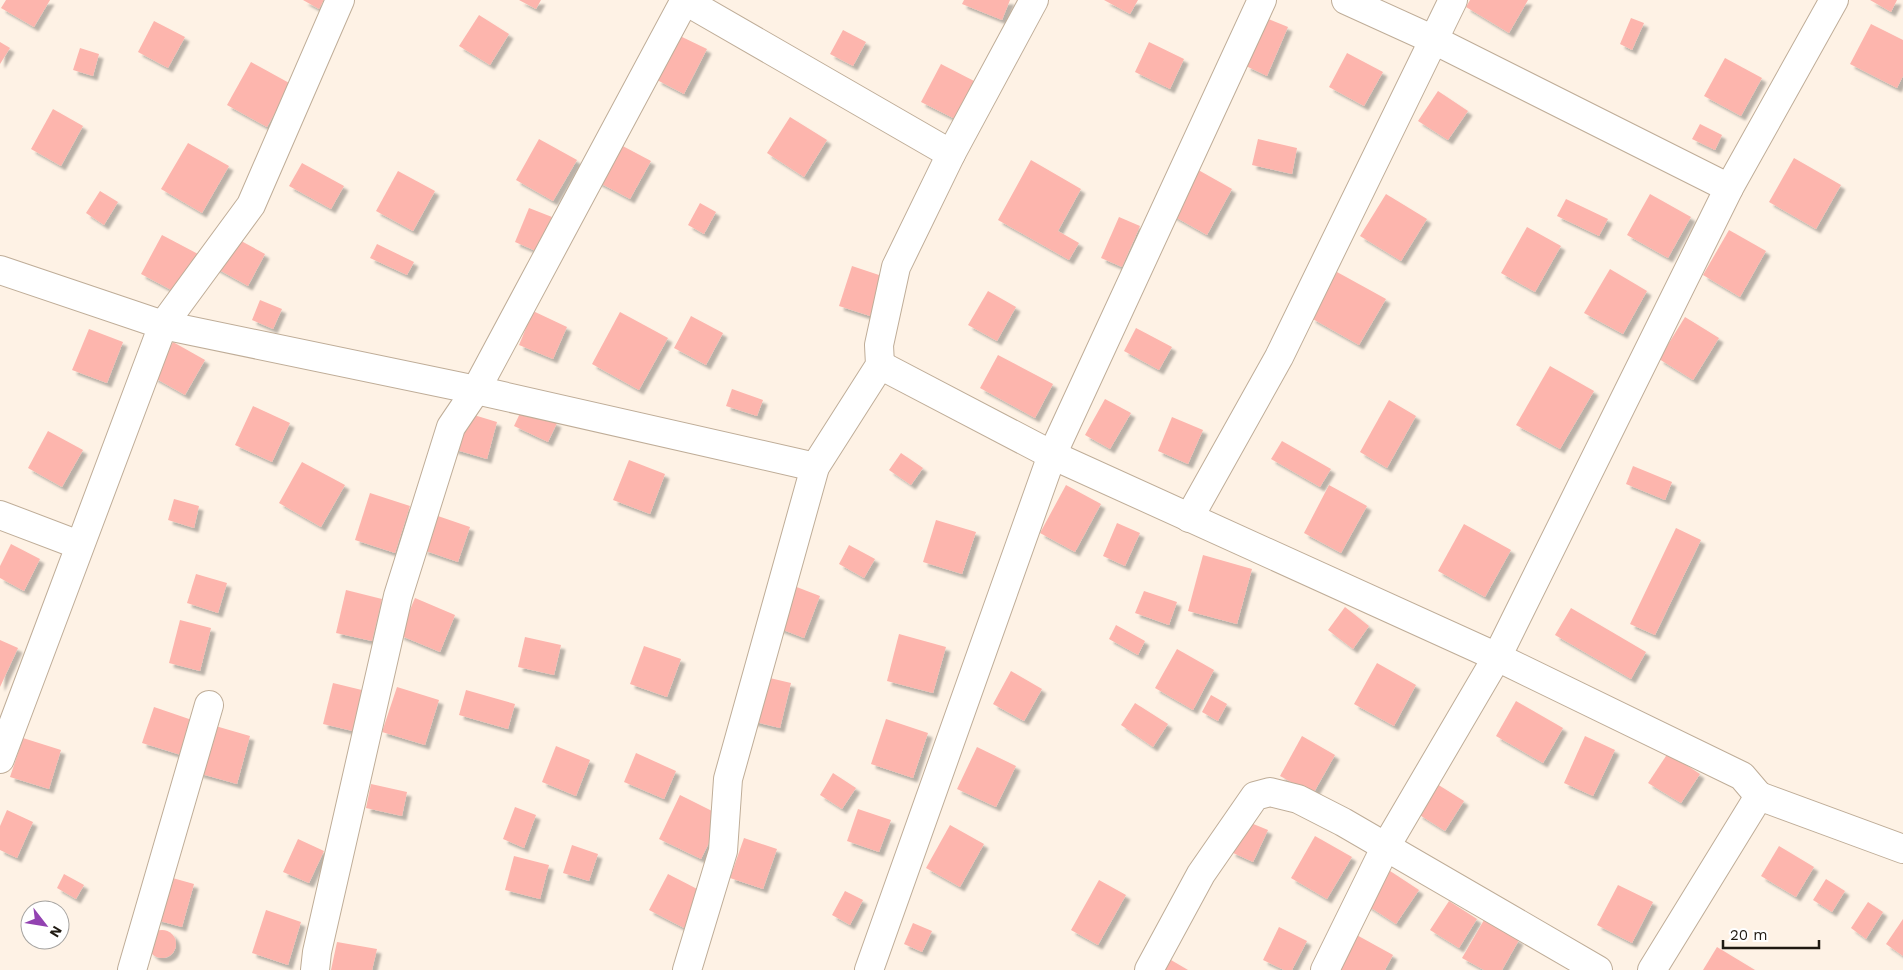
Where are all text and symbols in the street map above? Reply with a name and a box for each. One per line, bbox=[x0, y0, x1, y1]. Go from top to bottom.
north arrow bbox=[20, 900, 70, 950]
scale bar bbox=[1723, 918, 1819, 950]
text: N bbox=[47, 923, 66, 940]
text: 20 m bbox=[1730, 926, 1768, 944]

